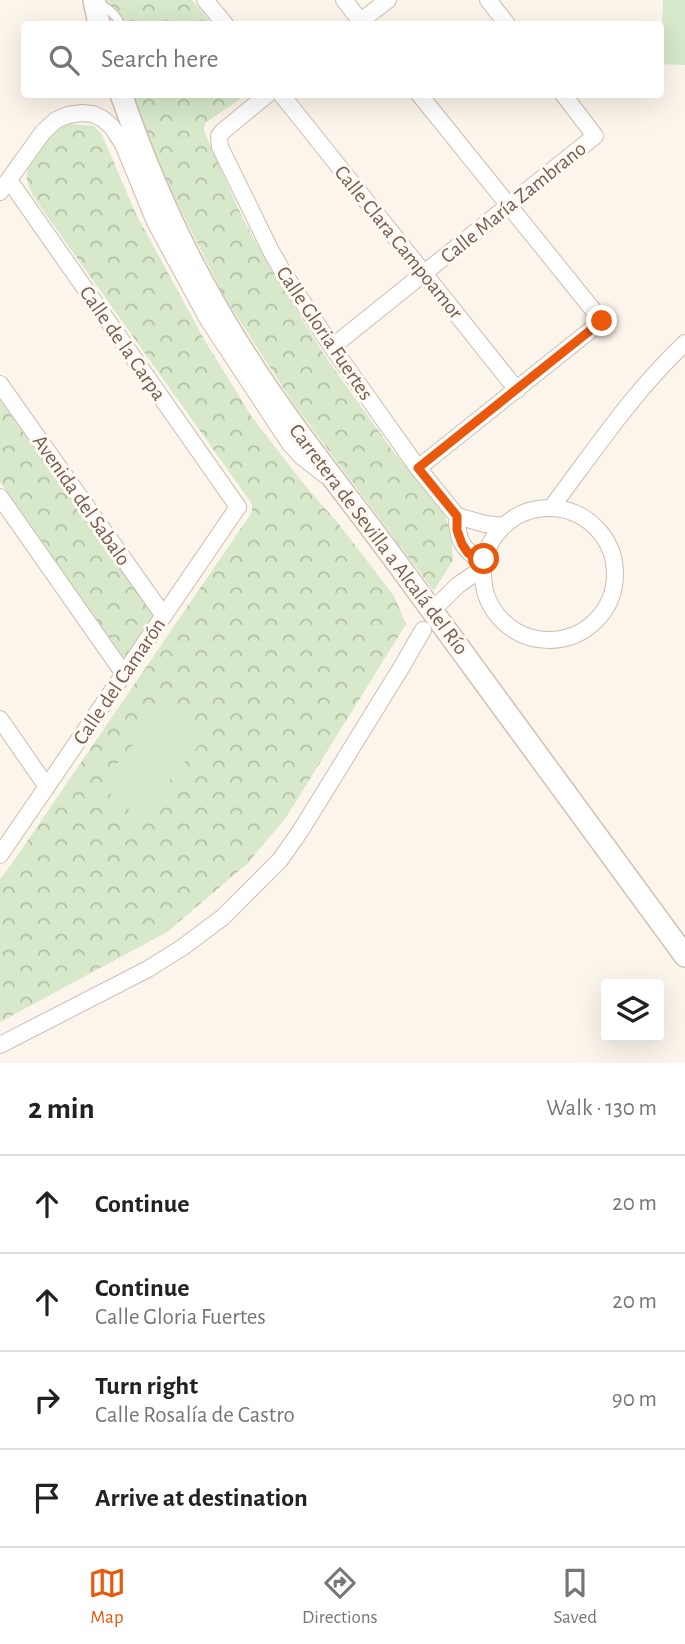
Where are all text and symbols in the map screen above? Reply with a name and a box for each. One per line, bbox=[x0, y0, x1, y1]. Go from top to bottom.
search box bbox=[21, 21, 664, 98]
icon: search bbox=[45, 41, 83, 79]
text: Search here bbox=[101, 46, 219, 72]
street label: Calle María Zambrano bbox=[437, 138, 590, 267]
street label: Calle Clara Campoamor bbox=[330, 162, 467, 323]
street label: Calle Gloria Fuertes bbox=[272, 263, 377, 404]
street label: Calle de la Carpa bbox=[76, 282, 170, 404]
route end bbox=[586, 305, 617, 336]
street label: Carretera de Sevilla a Alcalá del Río bbox=[285, 420, 472, 659]
street label: Avenida del Sabalo bbox=[29, 431, 134, 570]
route start bbox=[468, 543, 499, 574]
street label: Calle del Camarón bbox=[69, 614, 169, 748]
map controls bbox=[601, 979, 664, 1042]
button: layers bbox=[601, 979, 664, 1042]
text: 2 min bbox=[28, 1094, 95, 1124]
text: Walk · 130 m bbox=[546, 1097, 657, 1120]
icon: ahead bbox=[28, 1185, 66, 1223]
text: Continue bbox=[95, 1191, 190, 1217]
text: 20 m bbox=[612, 1192, 657, 1215]
text: Continue bbox=[95, 1275, 190, 1301]
icon: ahead bbox=[28, 1283, 66, 1321]
text: 20 m bbox=[612, 1290, 657, 1313]
text: Calle Gloria Fuertes bbox=[95, 1306, 266, 1329]
text: Turn right bbox=[95, 1373, 198, 1399]
icon: right bbox=[28, 1381, 66, 1419]
text: 90 m bbox=[612, 1388, 657, 1411]
text: Calle Rosalía de Castro bbox=[95, 1404, 295, 1427]
icon: arrive bbox=[28, 1479, 66, 1517]
text: Arrive at destination bbox=[95, 1485, 308, 1511]
tab: Map bbox=[88, 1564, 126, 1629]
tab: Directions bbox=[302, 1564, 378, 1629]
tab: Saved bbox=[554, 1564, 597, 1629]

